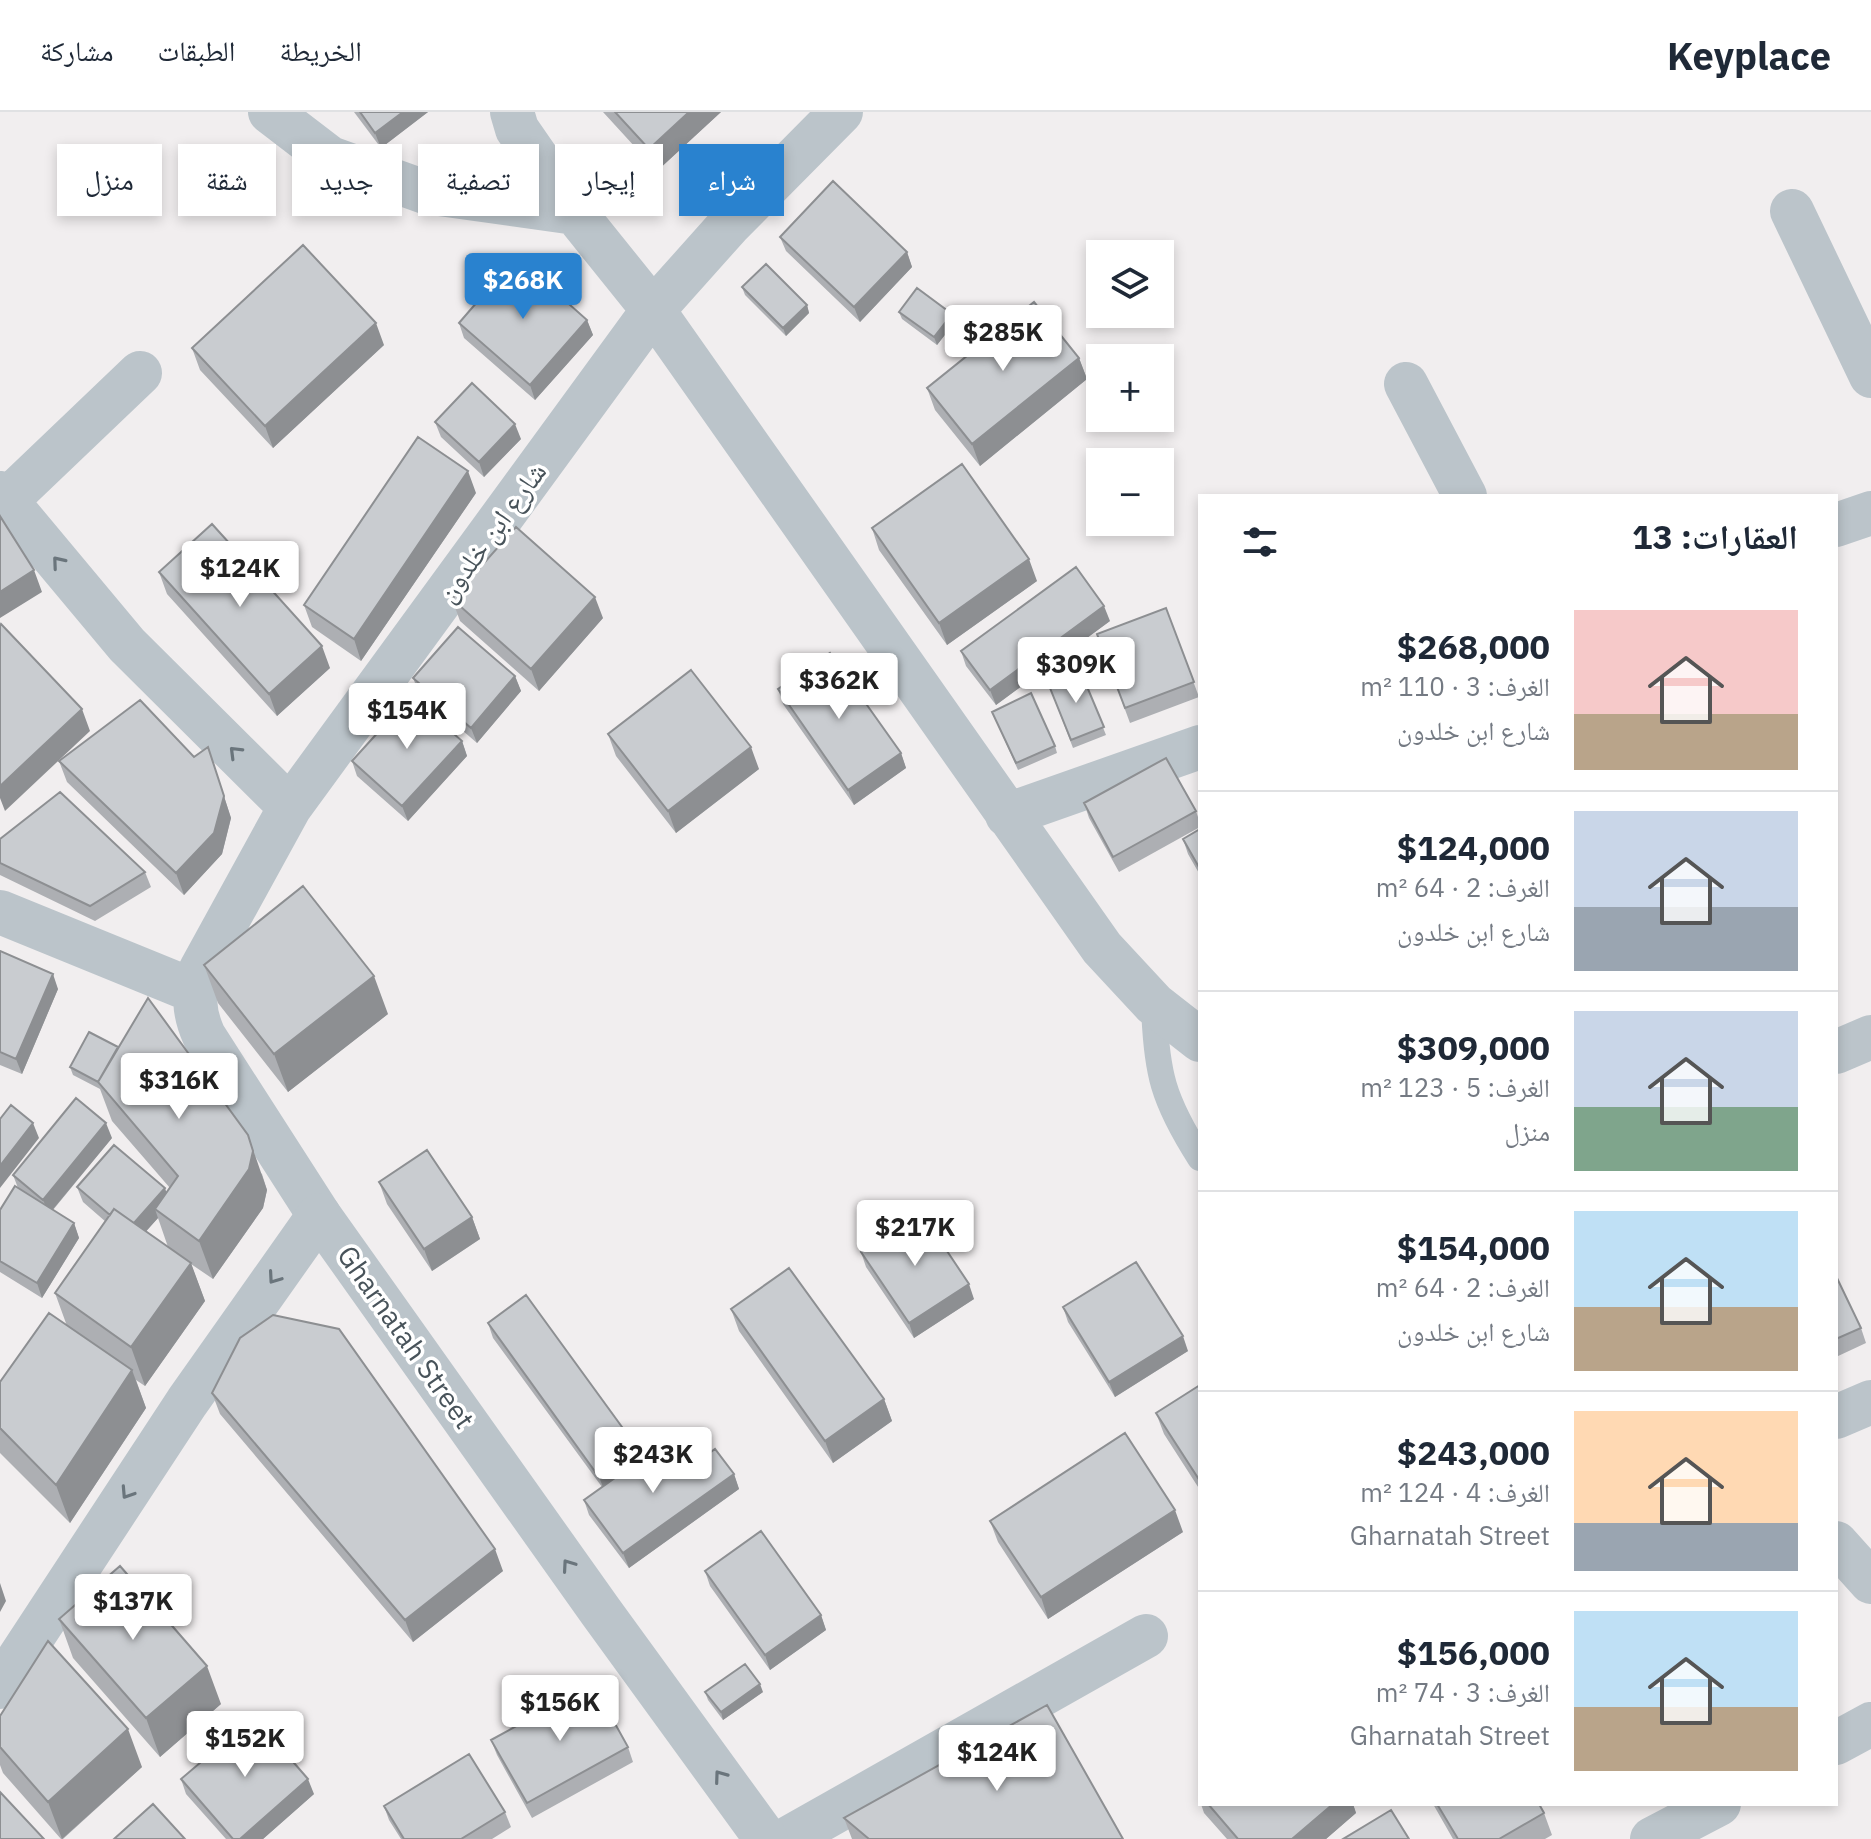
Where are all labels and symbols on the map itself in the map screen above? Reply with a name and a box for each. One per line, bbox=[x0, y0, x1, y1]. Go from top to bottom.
pin: $268K bbox=[467, 253, 579, 321]
pin: $285K bbox=[947, 305, 1059, 373]
street label: شارع ابن خلدون bbox=[427, 454, 554, 609]
pin: $124K bbox=[184, 541, 296, 609]
one-way arrow bbox=[53, 557, 68, 571]
pin: $309K bbox=[1020, 637, 1132, 705]
pin: $362K bbox=[783, 653, 895, 721]
pin: $154K bbox=[351, 683, 463, 751]
one-way arrow bbox=[230, 747, 244, 761]
pin: $316K bbox=[123, 1053, 235, 1121]
pin: $217K bbox=[859, 1200, 971, 1268]
street label: Gharnatah Street bbox=[329, 1238, 483, 1436]
one-way arrow bbox=[269, 1270, 284, 1284]
pin: $243K bbox=[597, 1427, 709, 1495]
one-way arrow bbox=[122, 1484, 137, 1499]
one-way arrow bbox=[563, 1560, 578, 1574]
pin: $137K bbox=[77, 1574, 189, 1642]
pin: $156K bbox=[504, 1675, 616, 1743]
pin: $152K bbox=[189, 1711, 301, 1779]
pin: $124K bbox=[941, 1725, 1053, 1793]
one-way arrow bbox=[715, 1770, 730, 1785]

